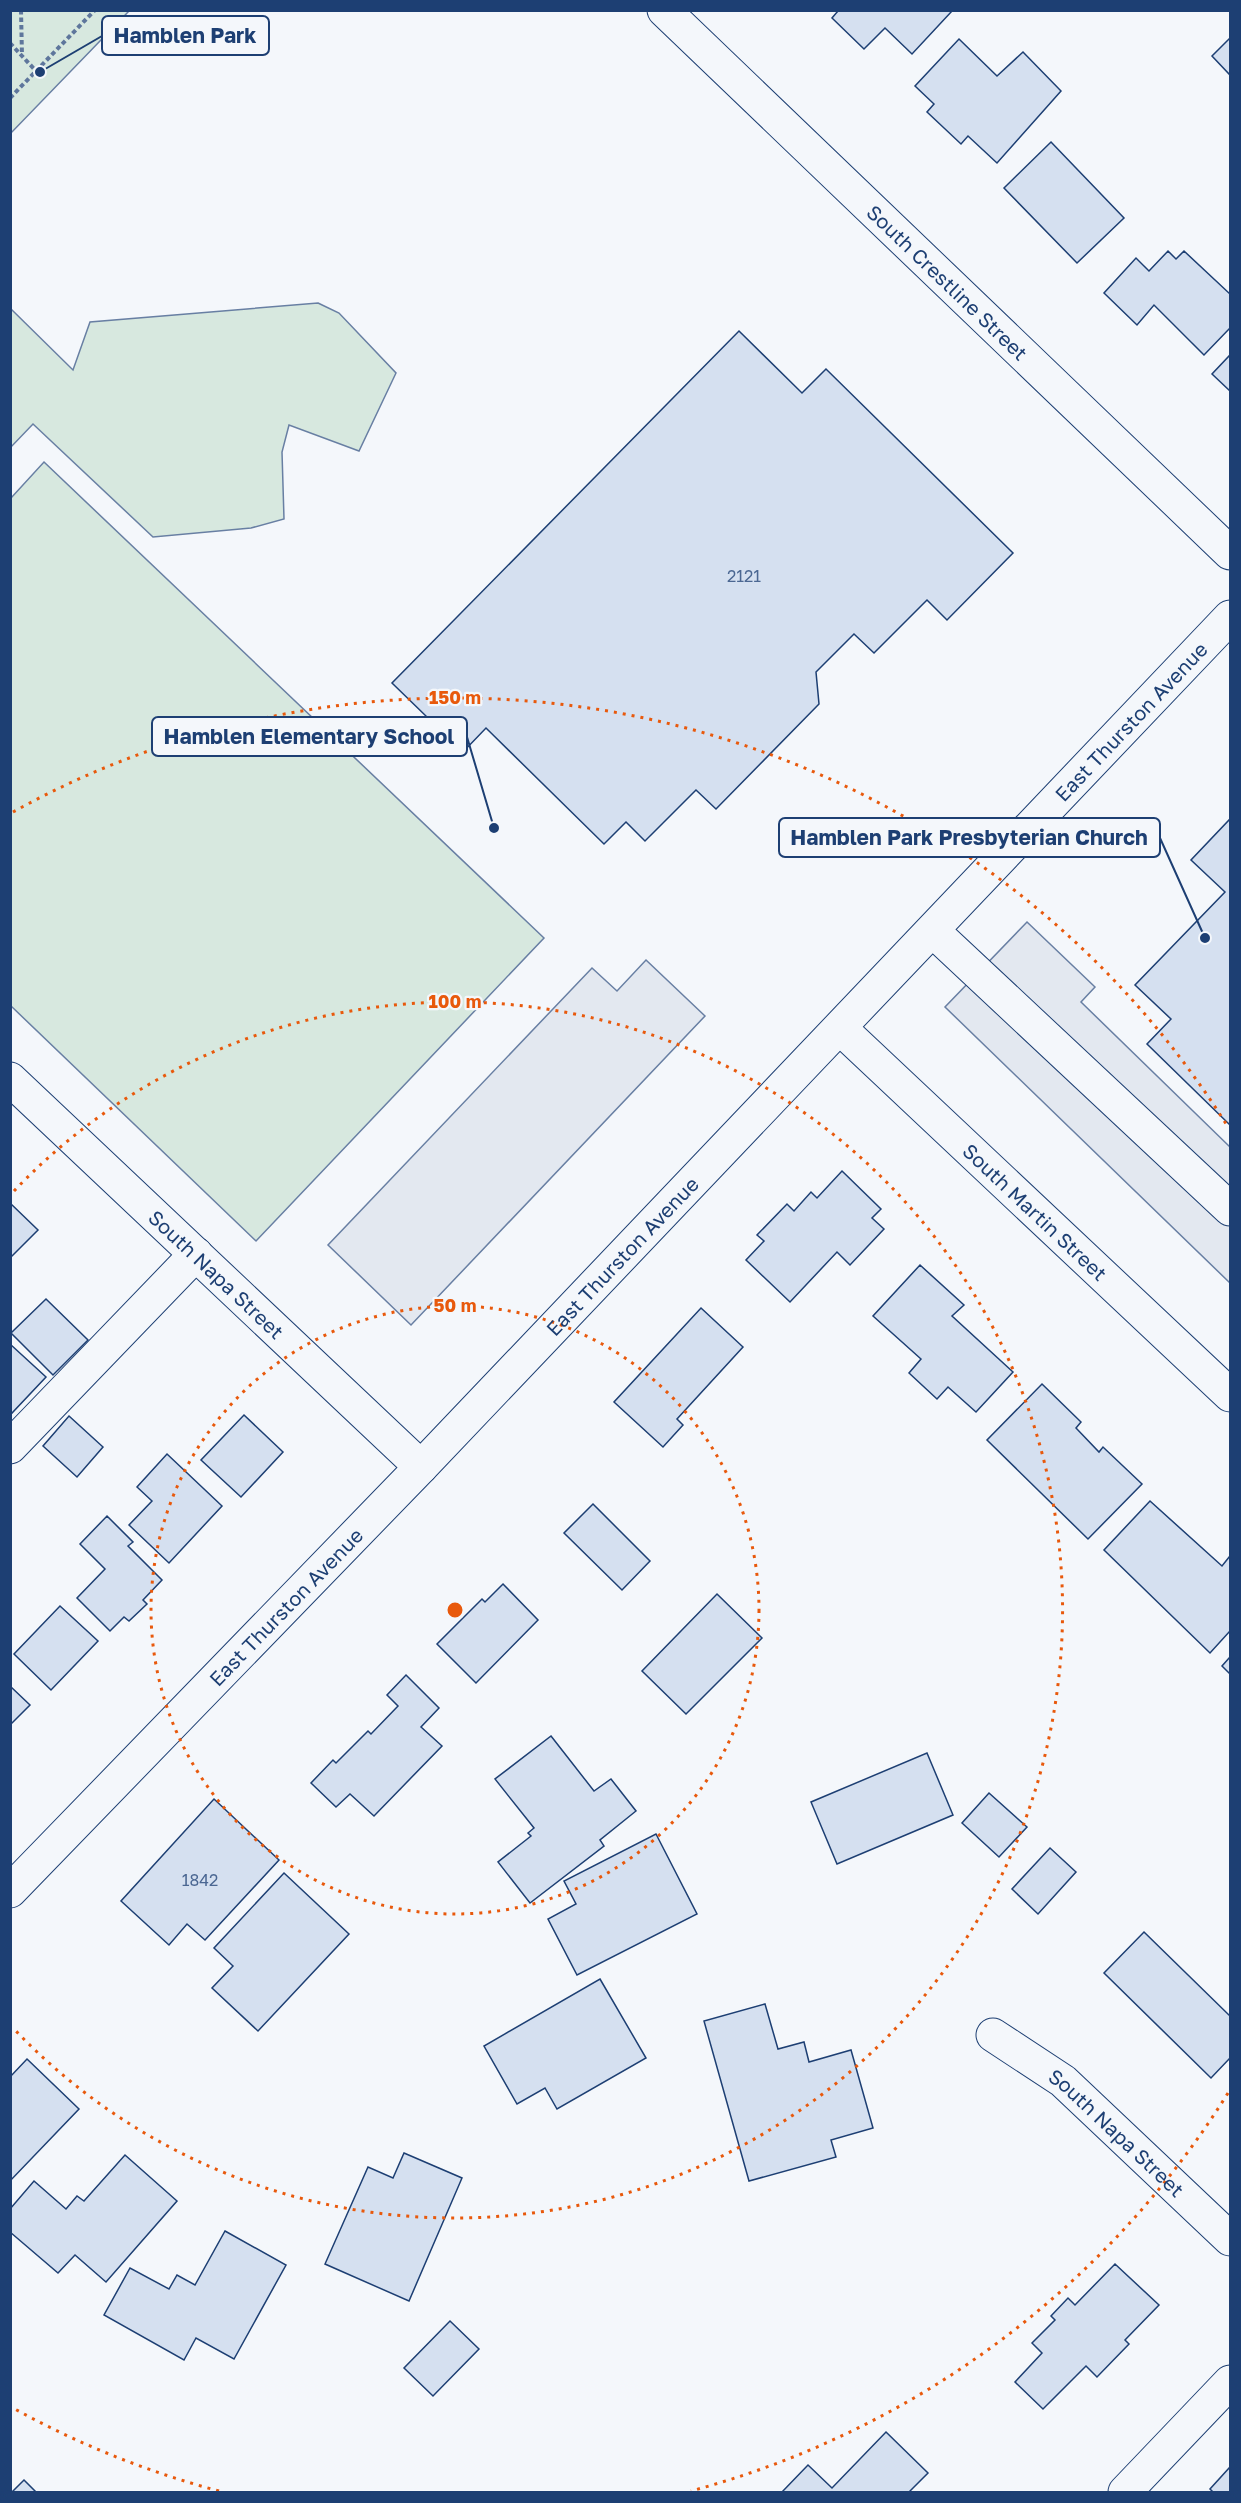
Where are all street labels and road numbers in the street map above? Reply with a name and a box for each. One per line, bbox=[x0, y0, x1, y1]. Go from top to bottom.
street label: South Crestline Street bbox=[862, 199, 1033, 365]
street label: East Thurston Avenue bbox=[1050, 637, 1212, 806]
street label: South Martin Street bbox=[958, 1138, 1112, 1285]
street label: East Thurston Avenue bbox=[541, 1171, 703, 1340]
street label: South Napa Street bbox=[144, 1205, 289, 1343]
street label: East Thurston Avenue bbox=[204, 1523, 367, 1690]
street label: South Napa Street bbox=[1045, 2063, 1189, 2201]

